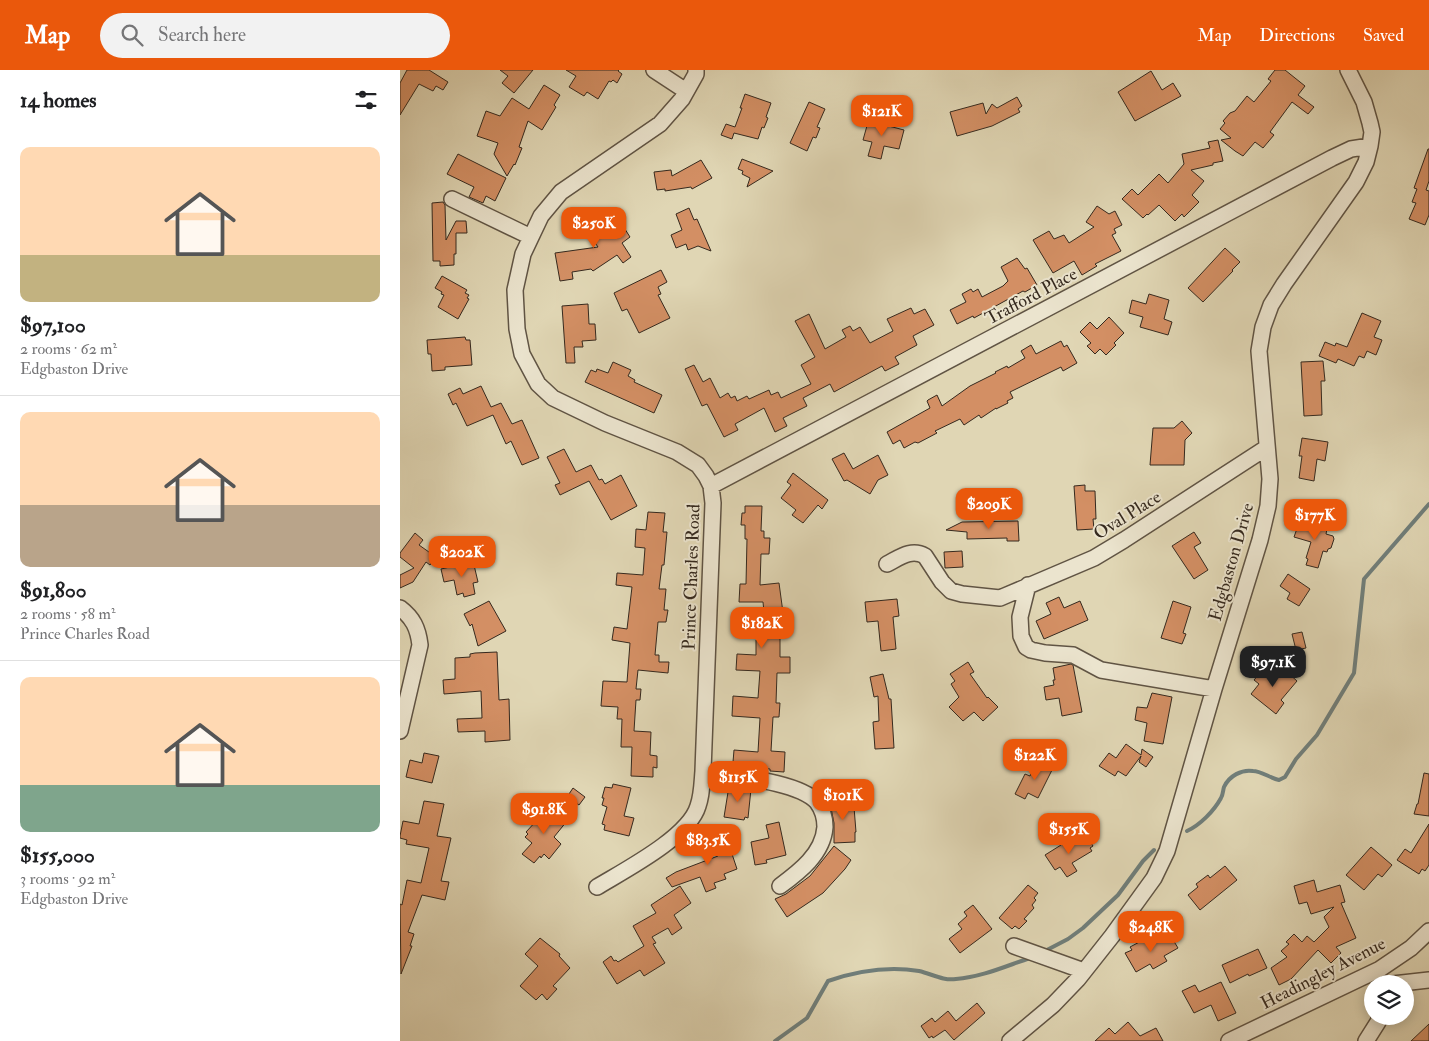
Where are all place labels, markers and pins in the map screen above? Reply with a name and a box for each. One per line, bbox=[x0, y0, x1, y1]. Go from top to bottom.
pin: $121K bbox=[847, 94, 917, 137]
pin: $250K bbox=[559, 206, 629, 249]
pin: $209K bbox=[954, 488, 1024, 530]
pin: $177K bbox=[1280, 498, 1350, 541]
pin: $202K bbox=[427, 536, 497, 578]
pin: $182K bbox=[727, 606, 797, 649]
pin: $97.1K bbox=[1232, 646, 1314, 688]
pin: $122K bbox=[1000, 738, 1070, 781]
pin: $115K bbox=[703, 760, 773, 803]
pin: $101K bbox=[808, 778, 878, 821]
pin: $91.8K bbox=[503, 792, 585, 835]
pin: $155K bbox=[1034, 812, 1104, 855]
pin: $83.5K bbox=[667, 824, 749, 866]
pin: $248K bbox=[1116, 910, 1186, 953]

